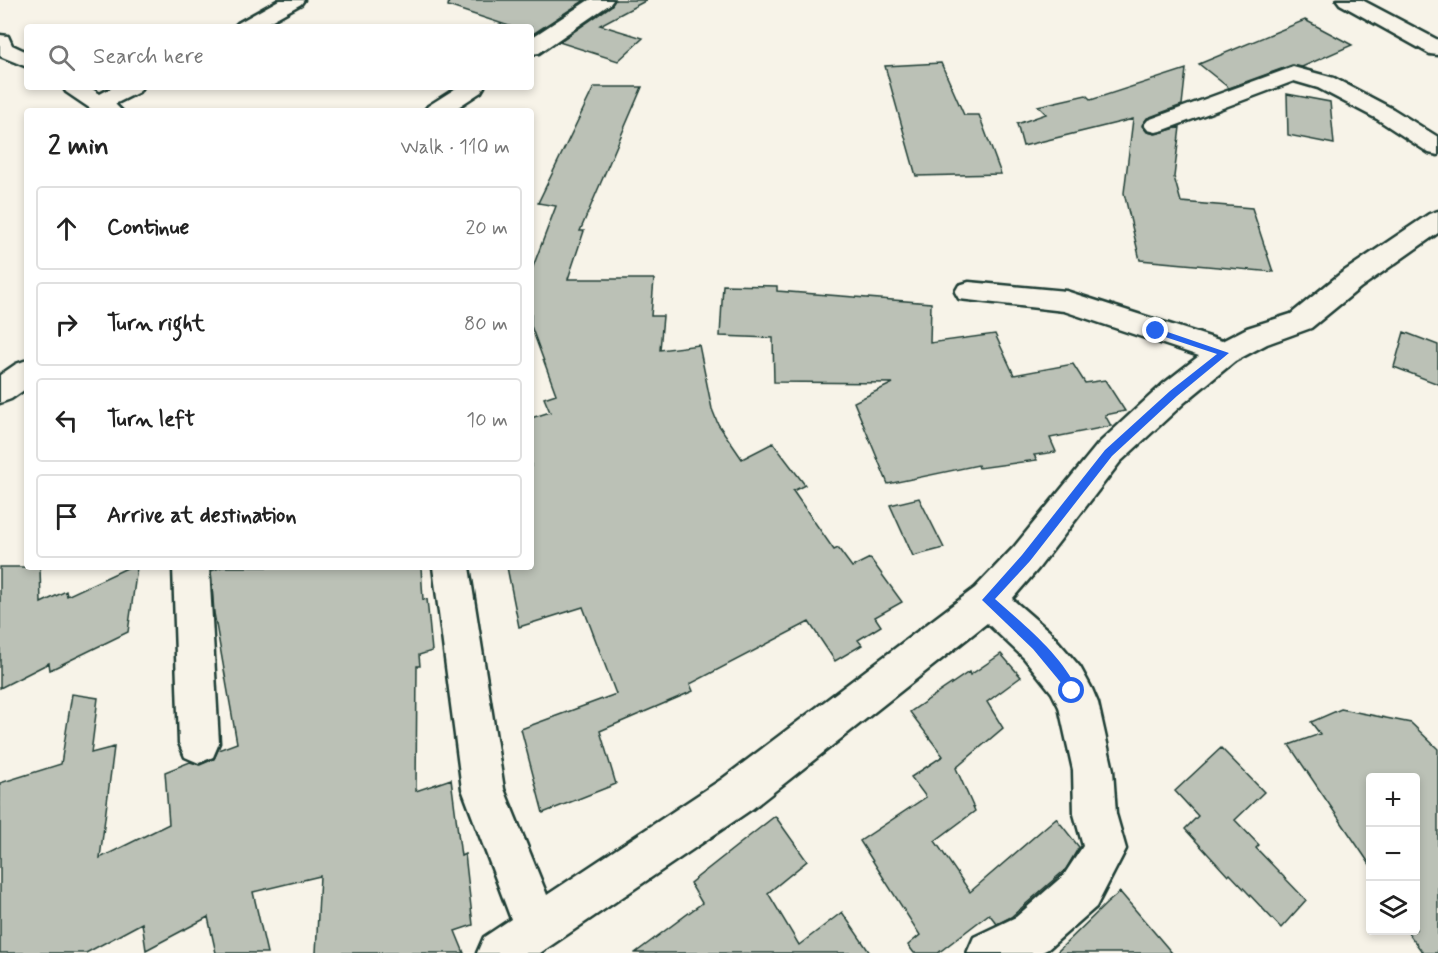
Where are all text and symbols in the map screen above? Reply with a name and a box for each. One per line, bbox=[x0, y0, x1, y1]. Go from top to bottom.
search box bbox=[24, 24, 534, 90]
icon: search bbox=[45, 41, 78, 74]
text: Search here bbox=[93, 43, 204, 71]
text: 2 min bbox=[48, 130, 109, 164]
text: Walk · 110 m bbox=[401, 134, 510, 161]
icon: ahead bbox=[50, 212, 83, 245]
text: Continue bbox=[107, 214, 189, 242]
text: 20 m bbox=[465, 215, 508, 242]
icon: right bbox=[50, 308, 83, 341]
text: Turn right bbox=[107, 310, 205, 338]
text: 80 m bbox=[464, 311, 508, 338]
route end bbox=[1142, 317, 1168, 343]
icon: left bbox=[50, 404, 83, 437]
text: Turn left bbox=[107, 406, 195, 434]
text: 10 m bbox=[466, 407, 508, 434]
icon: arrive bbox=[50, 500, 83, 533]
text: Arrive at destination bbox=[107, 502, 297, 530]
route start bbox=[1058, 677, 1084, 703]
map controls bbox=[1366, 773, 1420, 935]
button: + bbox=[1366, 773, 1420, 827]
button: − bbox=[1366, 827, 1420, 881]
button: layers bbox=[1366, 881, 1420, 935]

